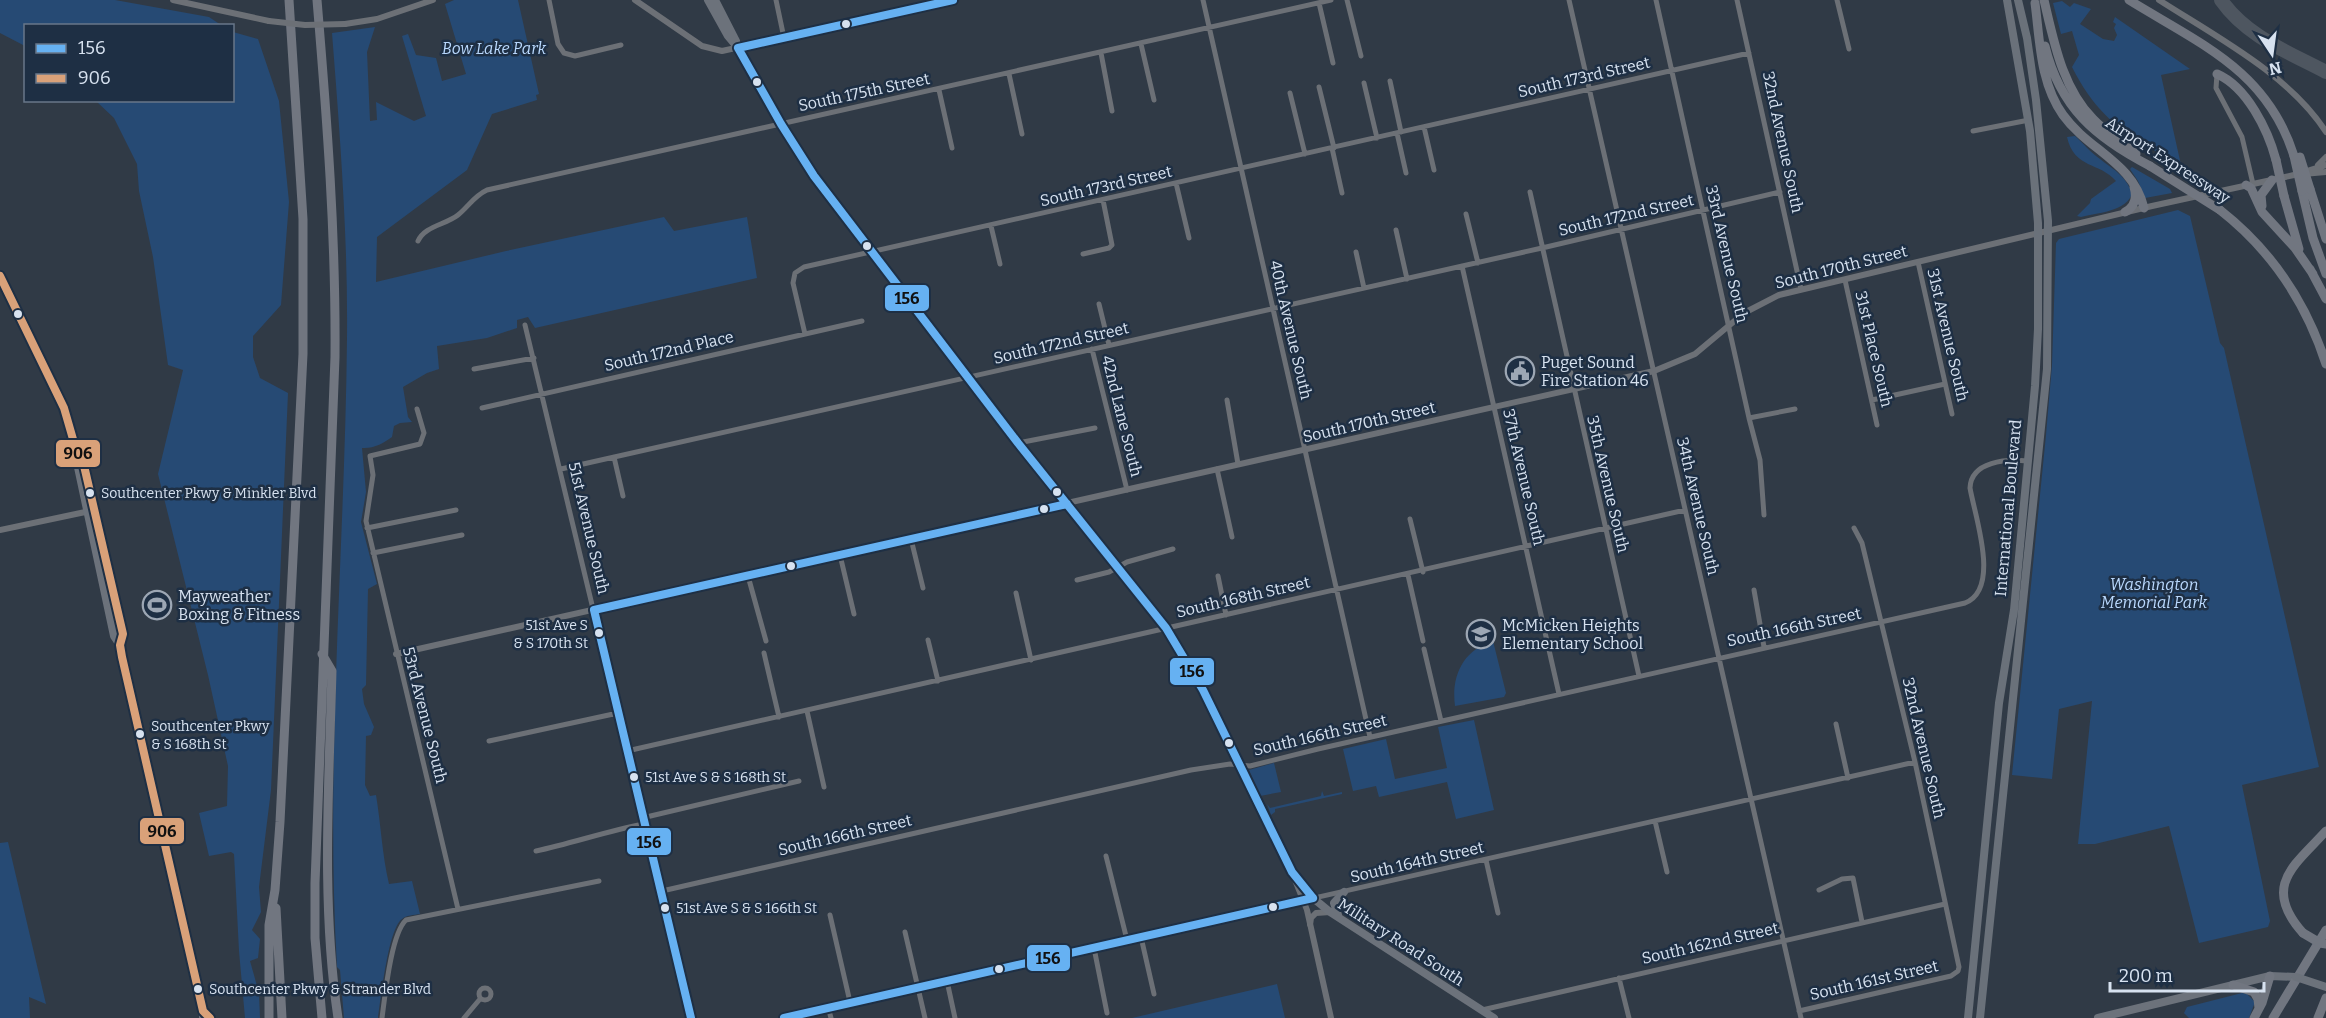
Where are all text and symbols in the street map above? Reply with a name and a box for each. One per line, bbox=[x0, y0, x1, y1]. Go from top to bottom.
unlabelled marker bbox=[840, 18, 852, 30]
legend bbox=[24, 24, 234, 102]
north arrow bbox=[2242, 24, 2302, 84]
text: 156 bbox=[78, 37, 106, 59]
park label: Bow Lake Park bbox=[442, 39, 546, 58]
street label: South 173rd Street bbox=[1516, 53, 1652, 101]
text: N bbox=[2267, 57, 2283, 79]
text: 906 bbox=[78, 67, 111, 89]
street label: South 175th Street bbox=[797, 69, 932, 115]
street label: 32nd Avenue South bbox=[1759, 70, 1807, 215]
unlabelled marker bbox=[751, 76, 763, 88]
street label: Airport Expressway bbox=[2102, 113, 2234, 208]
street label: South 173rd Street bbox=[1038, 162, 1174, 210]
street label: 33rd Avenue South bbox=[1702, 183, 1752, 325]
street label: South 172nd Street bbox=[1557, 190, 1696, 240]
unlabelled marker bbox=[861, 240, 873, 252]
street label: South 170th Street bbox=[1773, 241, 1909, 293]
street label: 40th Avenue South bbox=[1266, 259, 1316, 401]
street label: 31st Avenue South bbox=[1923, 267, 1973, 403]
line badge: 156 bbox=[884, 284, 930, 312]
text: 156 bbox=[894, 289, 920, 308]
street label: 31st Place South bbox=[1851, 289, 1897, 409]
unlabelled marker bbox=[12, 308, 24, 320]
street label: South 172nd Street bbox=[992, 318, 1131, 368]
street label: South 172nd Place bbox=[602, 327, 736, 375]
street label: 42nd Lane South bbox=[1098, 353, 1146, 479]
place label: Puget Sound Fire Station 46 bbox=[1541, 353, 1649, 390]
public building icon: Puget Sound Fire Station 46 bbox=[1504, 355, 1536, 387]
street label: South 170th Street bbox=[1301, 397, 1437, 447]
street label: 37th Avenue South bbox=[1499, 407, 1549, 547]
street label: 35th Avenue South bbox=[1583, 414, 1633, 554]
street label: International Boulevard bbox=[1991, 418, 2025, 597]
street label: 34th Avenue South bbox=[1673, 435, 1723, 577]
line badge: 906 bbox=[55, 439, 101, 468]
text: 906 bbox=[63, 444, 93, 463]
street label: 51st Avenue South bbox=[565, 460, 613, 596]
place label: Southcenter Pkwy & Minkler Blvd bbox=[101, 485, 317, 502]
unlabelled marker bbox=[1051, 486, 1063, 498]
marker: Southcenter Pkwy & Minkler Blvd bbox=[84, 487, 96, 499]
unlabelled marker bbox=[1038, 503, 1050, 515]
unlabelled marker bbox=[785, 560, 797, 572]
street label: South 168th Street bbox=[1174, 572, 1312, 622]
park label: Washington Memorial Park bbox=[2101, 575, 2207, 612]
place label: Mayweather Boxing & Fitness bbox=[178, 587, 300, 624]
sports icon: Mayweather Boxing & Fitness bbox=[141, 589, 173, 621]
street label: South 166th Street bbox=[1725, 603, 1863, 650]
place label: McMicken Heights Elementary School bbox=[1502, 616, 1643, 653]
place label: 51st Ave S & S 170th St bbox=[513, 617, 588, 652]
school or university icon: McMicken Heights Elementary School bbox=[1465, 618, 1497, 650]
marker: 51st Ave S & S 170th St bbox=[593, 627, 605, 639]
street label: 53rd Avenue South bbox=[399, 645, 451, 785]
line badge: 156 bbox=[1169, 657, 1215, 686]
text: 156 bbox=[1179, 662, 1205, 681]
street label: 32nd Avenue South bbox=[1899, 676, 1949, 820]
street label: South 166th Street bbox=[1251, 710, 1389, 760]
place label: Southcenter Pkwy & S 168th St bbox=[151, 718, 270, 753]
marker: Southcenter Pkwy & S 168th St bbox=[134, 728, 146, 740]
unlabelled marker bbox=[1223, 737, 1235, 749]
place label: 51st Ave S & S 168th St bbox=[645, 769, 786, 786]
marker: 51st Ave S & S 168th St bbox=[628, 771, 640, 783]
street label: South 166th Street bbox=[776, 810, 914, 860]
line badge: 906 bbox=[139, 817, 185, 845]
text: 906 bbox=[147, 822, 177, 841]
line badge: 156 bbox=[626, 827, 672, 856]
text: 156 bbox=[636, 833, 662, 852]
street label: South 164th Street bbox=[1348, 837, 1486, 887]
street label: Military Road South bbox=[1334, 894, 1468, 990]
place label: 51st Ave S & S 166th St bbox=[676, 900, 817, 917]
unlabelled marker bbox=[1267, 901, 1279, 913]
marker: 51st Ave S & S 166th St bbox=[659, 902, 671, 914]
street label: South 162nd Street bbox=[1640, 918, 1780, 968]
line badge: 156 bbox=[1026, 944, 1071, 972]
text: 156 bbox=[1035, 949, 1061, 968]
scale bar bbox=[2110, 955, 2264, 993]
street label: South 161st Street bbox=[1808, 956, 1940, 1004]
unlabelled marker bbox=[993, 963, 1005, 975]
text: 200 m bbox=[2119, 965, 2173, 987]
place label: Southcenter Pkwy & Strander Blvd bbox=[209, 981, 431, 998]
marker: Southcenter Pkwy & Strander Blvd bbox=[192, 983, 204, 995]

